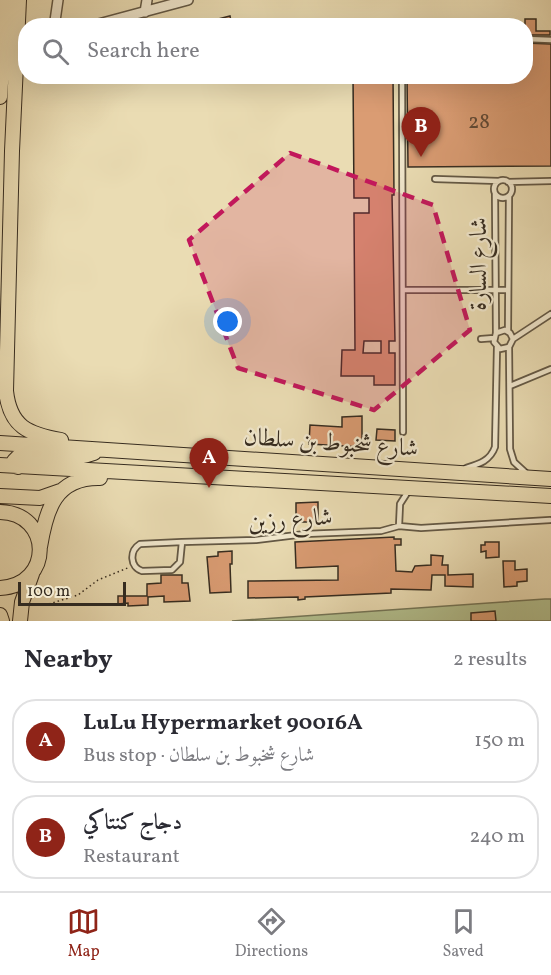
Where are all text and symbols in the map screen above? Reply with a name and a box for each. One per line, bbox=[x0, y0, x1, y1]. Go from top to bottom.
search box bbox=[18, 18, 533, 84]
icon: search bbox=[39, 35, 72, 68]
text: Search here bbox=[87, 36, 200, 67]
pin: B bbox=[402, 108, 440, 157]
house number: 28 bbox=[468, 108, 490, 137]
street label: شارع السارة bbox=[463, 217, 498, 311]
your location bbox=[213, 307, 242, 336]
street label: شارع شخبوط بن سلطان bbox=[242, 421, 419, 468]
pin: A bbox=[190, 438, 228, 488]
street label: شارع رزين bbox=[247, 501, 334, 542]
scale bar bbox=[18, 579, 126, 606]
text: 100 m bbox=[27, 581, 70, 603]
text: Nearby bbox=[24, 642, 113, 678]
text: 2 results bbox=[453, 646, 527, 674]
text: LuLu Hypermarket 90016A bbox=[83, 708, 363, 739]
text: A bbox=[38, 727, 53, 755]
text: 150 m bbox=[474, 727, 525, 755]
text: Bus stop · شارع شخبوط بن سلطان bbox=[83, 742, 314, 770]
text: دجاج كنتاكي bbox=[83, 808, 182, 839]
text: B bbox=[39, 823, 52, 851]
text: 240 m bbox=[470, 823, 525, 851]
text: Restaurant bbox=[83, 843, 180, 871]
tab: Map bbox=[67, 905, 100, 963]
tab: Directions bbox=[235, 905, 308, 963]
tab: Saved bbox=[443, 905, 484, 963]

